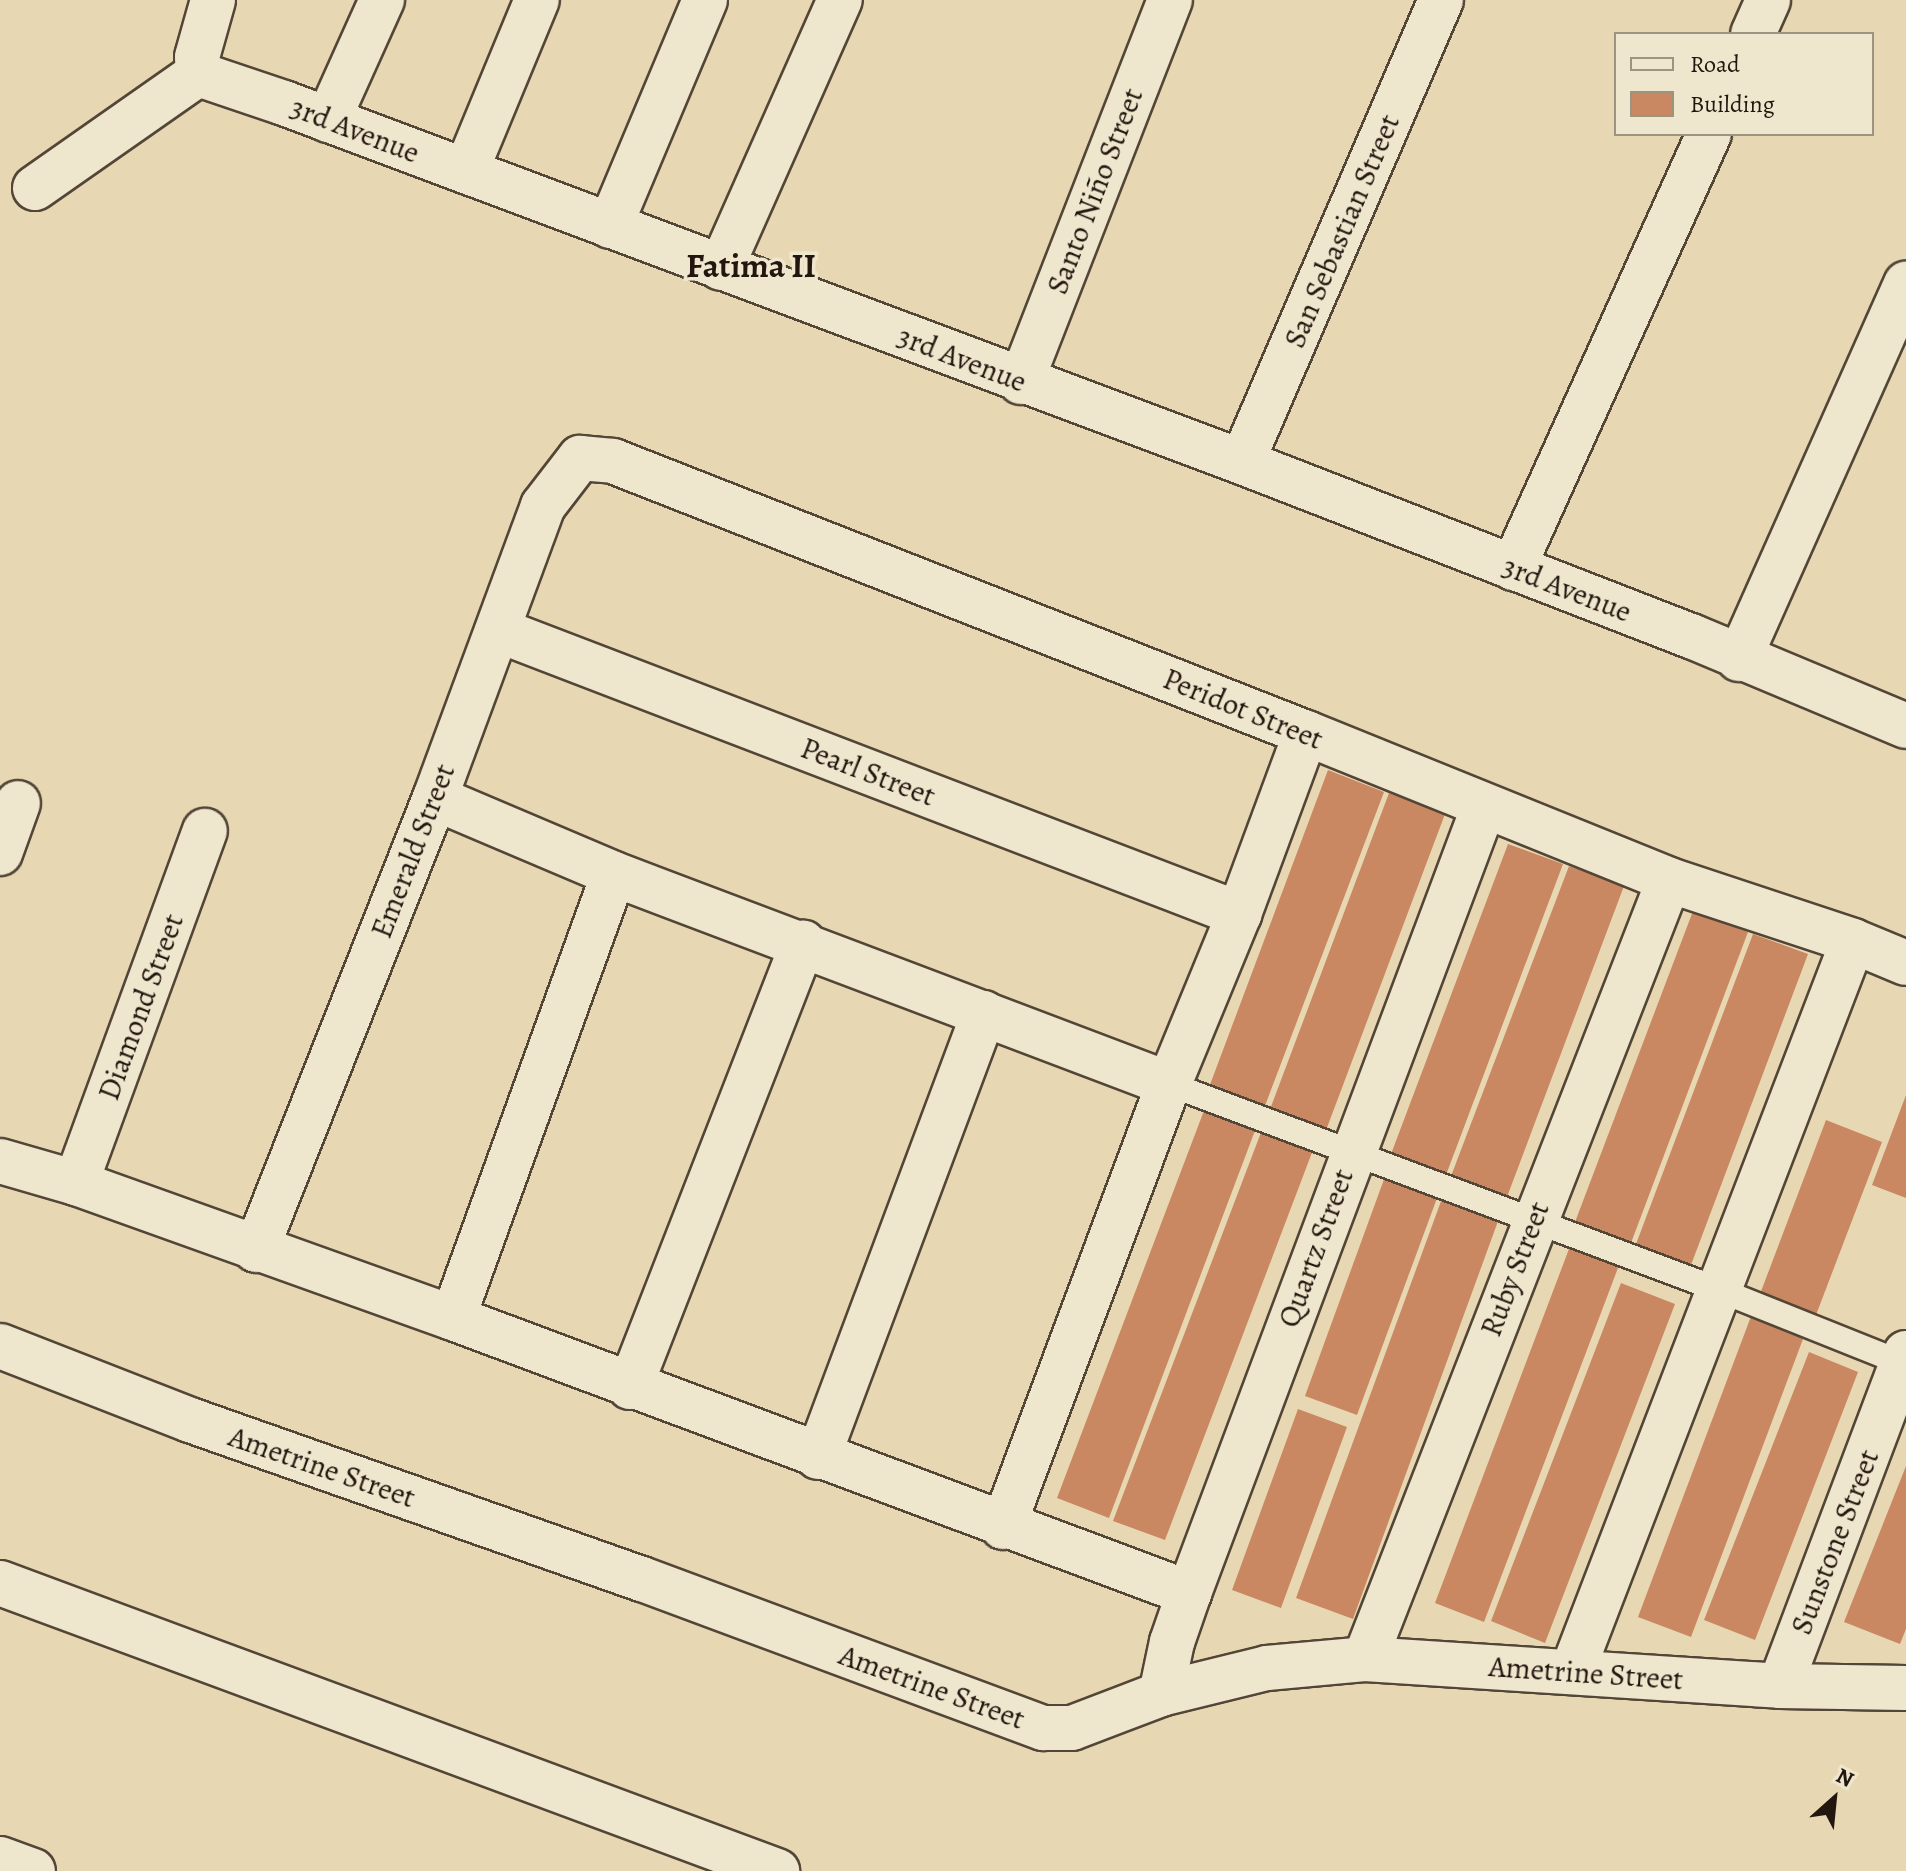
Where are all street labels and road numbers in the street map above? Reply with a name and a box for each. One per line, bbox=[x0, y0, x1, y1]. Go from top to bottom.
street label: Santo Niño Street bbox=[1039, 83, 1151, 299]
street label: 3rd Avenue bbox=[286, 89, 424, 171]
street label: San Sebastian Street bbox=[1277, 109, 1407, 353]
street label: 3rd Avenue bbox=[893, 318, 1031, 400]
street label: 3rd Avenue bbox=[1498, 548, 1636, 630]
street label: Peridot Street bbox=[1158, 661, 1328, 757]
street label: Pearl Street bbox=[796, 730, 940, 814]
street label: Emerald Street bbox=[363, 759, 463, 943]
street label: Diamond Street bbox=[91, 909, 191, 1105]
street label: Quartz Street bbox=[1271, 1164, 1361, 1332]
street label: Ruby Street bbox=[1473, 1196, 1557, 1342]
street label: Ametrine Street bbox=[224, 1418, 420, 1516]
street label: Sunstone Street bbox=[1783, 1444, 1887, 1640]
street label: Ametrine Street bbox=[834, 1637, 1030, 1737]
street label: Ametrine Street bbox=[1488, 1648, 1684, 1698]

